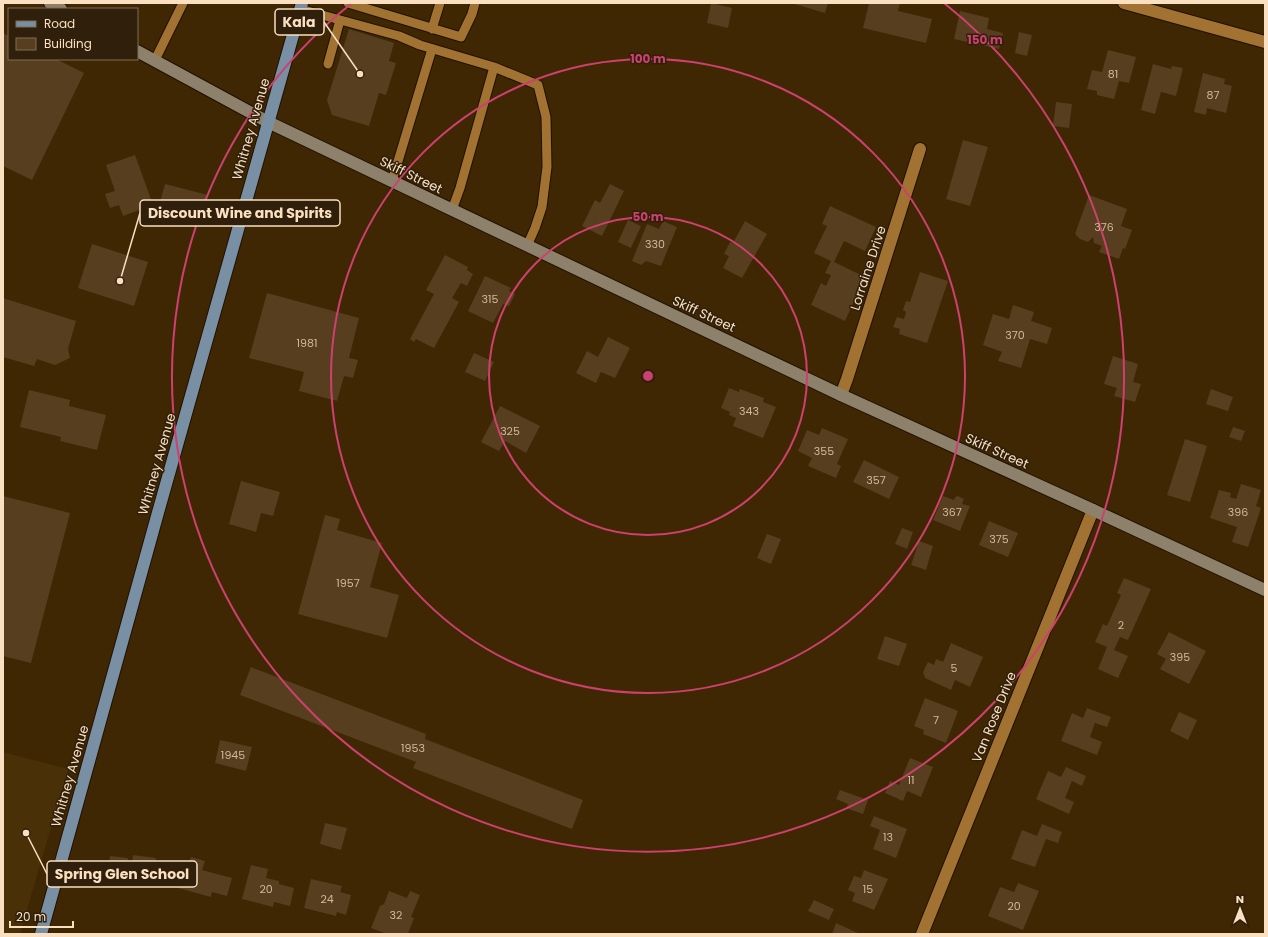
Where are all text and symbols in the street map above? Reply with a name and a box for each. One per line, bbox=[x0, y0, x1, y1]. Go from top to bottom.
legend bbox=[8, 8, 138, 60]
callout: Kala bbox=[275, 9, 324, 35]
text: Kala bbox=[283, 12, 315, 32]
text: Road bbox=[44, 15, 75, 32]
text: 150 m bbox=[967, 31, 1003, 48]
text: Building bbox=[44, 35, 92, 52]
text: 100 m bbox=[630, 50, 666, 67]
house number: 81 bbox=[1108, 66, 1118, 82]
street label: Whitney Avenue bbox=[227, 76, 275, 182]
house number: 87 bbox=[1207, 87, 1219, 103]
street label: Skiff Street bbox=[376, 152, 446, 198]
callout: Discount Wine and Spirits bbox=[140, 200, 340, 226]
text: Discount Wine and Spirits bbox=[148, 203, 332, 223]
text: 50 m bbox=[633, 208, 664, 225]
house number: 376 bbox=[1094, 219, 1114, 235]
street label: Lorraine Drive bbox=[845, 223, 891, 313]
house number: 330 bbox=[645, 236, 665, 252]
house number: 315 bbox=[482, 291, 499, 307]
street label: Skiff Street bbox=[669, 291, 739, 337]
house number: 370 bbox=[1005, 327, 1025, 343]
house number: 1981 bbox=[297, 335, 317, 351]
centre of rings bbox=[641, 369, 655, 383]
house number: 343 bbox=[739, 403, 759, 419]
street label: Whitney Avenue bbox=[133, 411, 181, 517]
house number: 325 bbox=[500, 423, 520, 439]
street label: Skiff Street bbox=[962, 429, 1032, 474]
house number: 355 bbox=[814, 443, 834, 459]
house number: 357 bbox=[866, 472, 886, 488]
house number: 367 bbox=[942, 504, 962, 520]
house number: 396 bbox=[1228, 504, 1248, 520]
house number: 375 bbox=[989, 531, 1009, 547]
house number: 1957 bbox=[336, 575, 360, 591]
house number: 2 bbox=[1118, 617, 1124, 633]
house number: 395 bbox=[1170, 649, 1190, 665]
house number: 5 bbox=[951, 660, 958, 676]
street label: Van Rose Drive bbox=[967, 669, 1021, 765]
house number: 7 bbox=[933, 712, 939, 728]
street label: Whitney Avenue bbox=[46, 723, 94, 829]
house number: 1953 bbox=[401, 740, 425, 756]
house number: 1945 bbox=[221, 747, 245, 763]
house number: 11 bbox=[907, 772, 915, 788]
house number: 13 bbox=[883, 829, 893, 845]
callout: Spring Glen School bbox=[47, 861, 197, 887]
text: Spring Glen School bbox=[55, 864, 189, 884]
house number: 20 bbox=[259, 881, 273, 897]
house number: 15 bbox=[863, 881, 873, 897]
north arrow bbox=[1220, 889, 1260, 929]
house number: 24 bbox=[320, 891, 334, 907]
text: N bbox=[1236, 891, 1244, 907]
house number: 20 bbox=[1007, 898, 1021, 914]
scale bar bbox=[10, 903, 73, 929]
house number: 32 bbox=[390, 907, 402, 923]
text: 20 m bbox=[16, 908, 46, 925]

